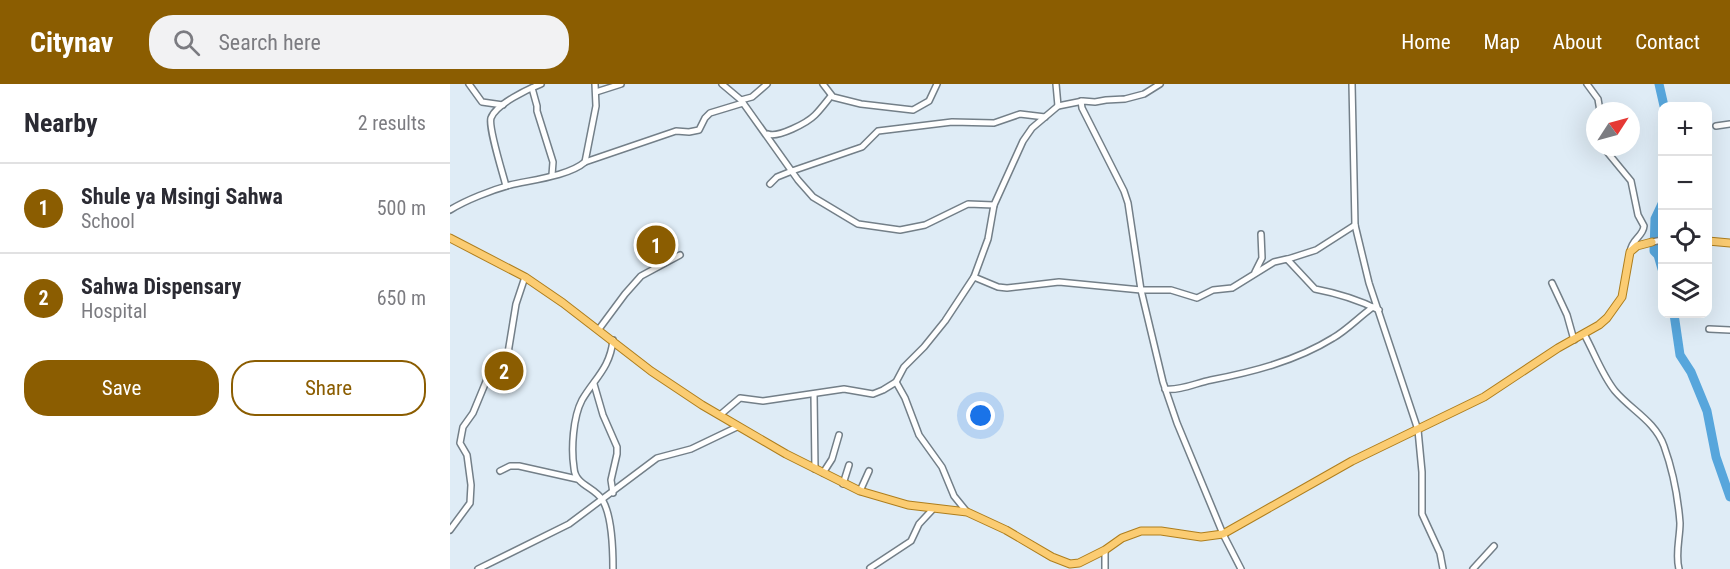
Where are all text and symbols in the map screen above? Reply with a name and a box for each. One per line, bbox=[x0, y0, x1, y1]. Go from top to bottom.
search box bbox=[149, 15, 569, 69]
text: Citynav bbox=[30, 26, 113, 59]
icon: search bbox=[170, 26, 203, 59]
text: Search here bbox=[218, 30, 321, 55]
text: Home bbox=[1401, 30, 1451, 54]
text: Map bbox=[1484, 30, 1520, 54]
text: About bbox=[1553, 30, 1602, 54]
text: Contact bbox=[1635, 30, 1700, 54]
north arrow bbox=[1586, 102, 1640, 156]
map controls bbox=[1658, 102, 1712, 318]
button: + bbox=[1658, 102, 1712, 156]
text: Nearby bbox=[24, 108, 98, 138]
text: 2 results bbox=[358, 111, 426, 135]
button: − bbox=[1658, 156, 1712, 210]
text: Shule ya Msingi Sahwa bbox=[81, 184, 283, 209]
text: 1 bbox=[38, 196, 49, 220]
text: 500 m bbox=[377, 196, 426, 220]
text: School bbox=[81, 209, 135, 233]
button: locate bbox=[1658, 210, 1712, 264]
pin: 1 bbox=[636, 222, 676, 268]
button: layers bbox=[1658, 264, 1712, 318]
text: Sahwa Dispensary bbox=[81, 274, 241, 299]
text: 2 bbox=[38, 286, 49, 310]
text: 650 m bbox=[377, 286, 426, 310]
text: Hospital bbox=[81, 299, 147, 323]
pin: 2 bbox=[484, 348, 524, 394]
button: Save bbox=[24, 360, 219, 416]
button: Share bbox=[231, 360, 426, 416]
your location bbox=[966, 401, 995, 430]

